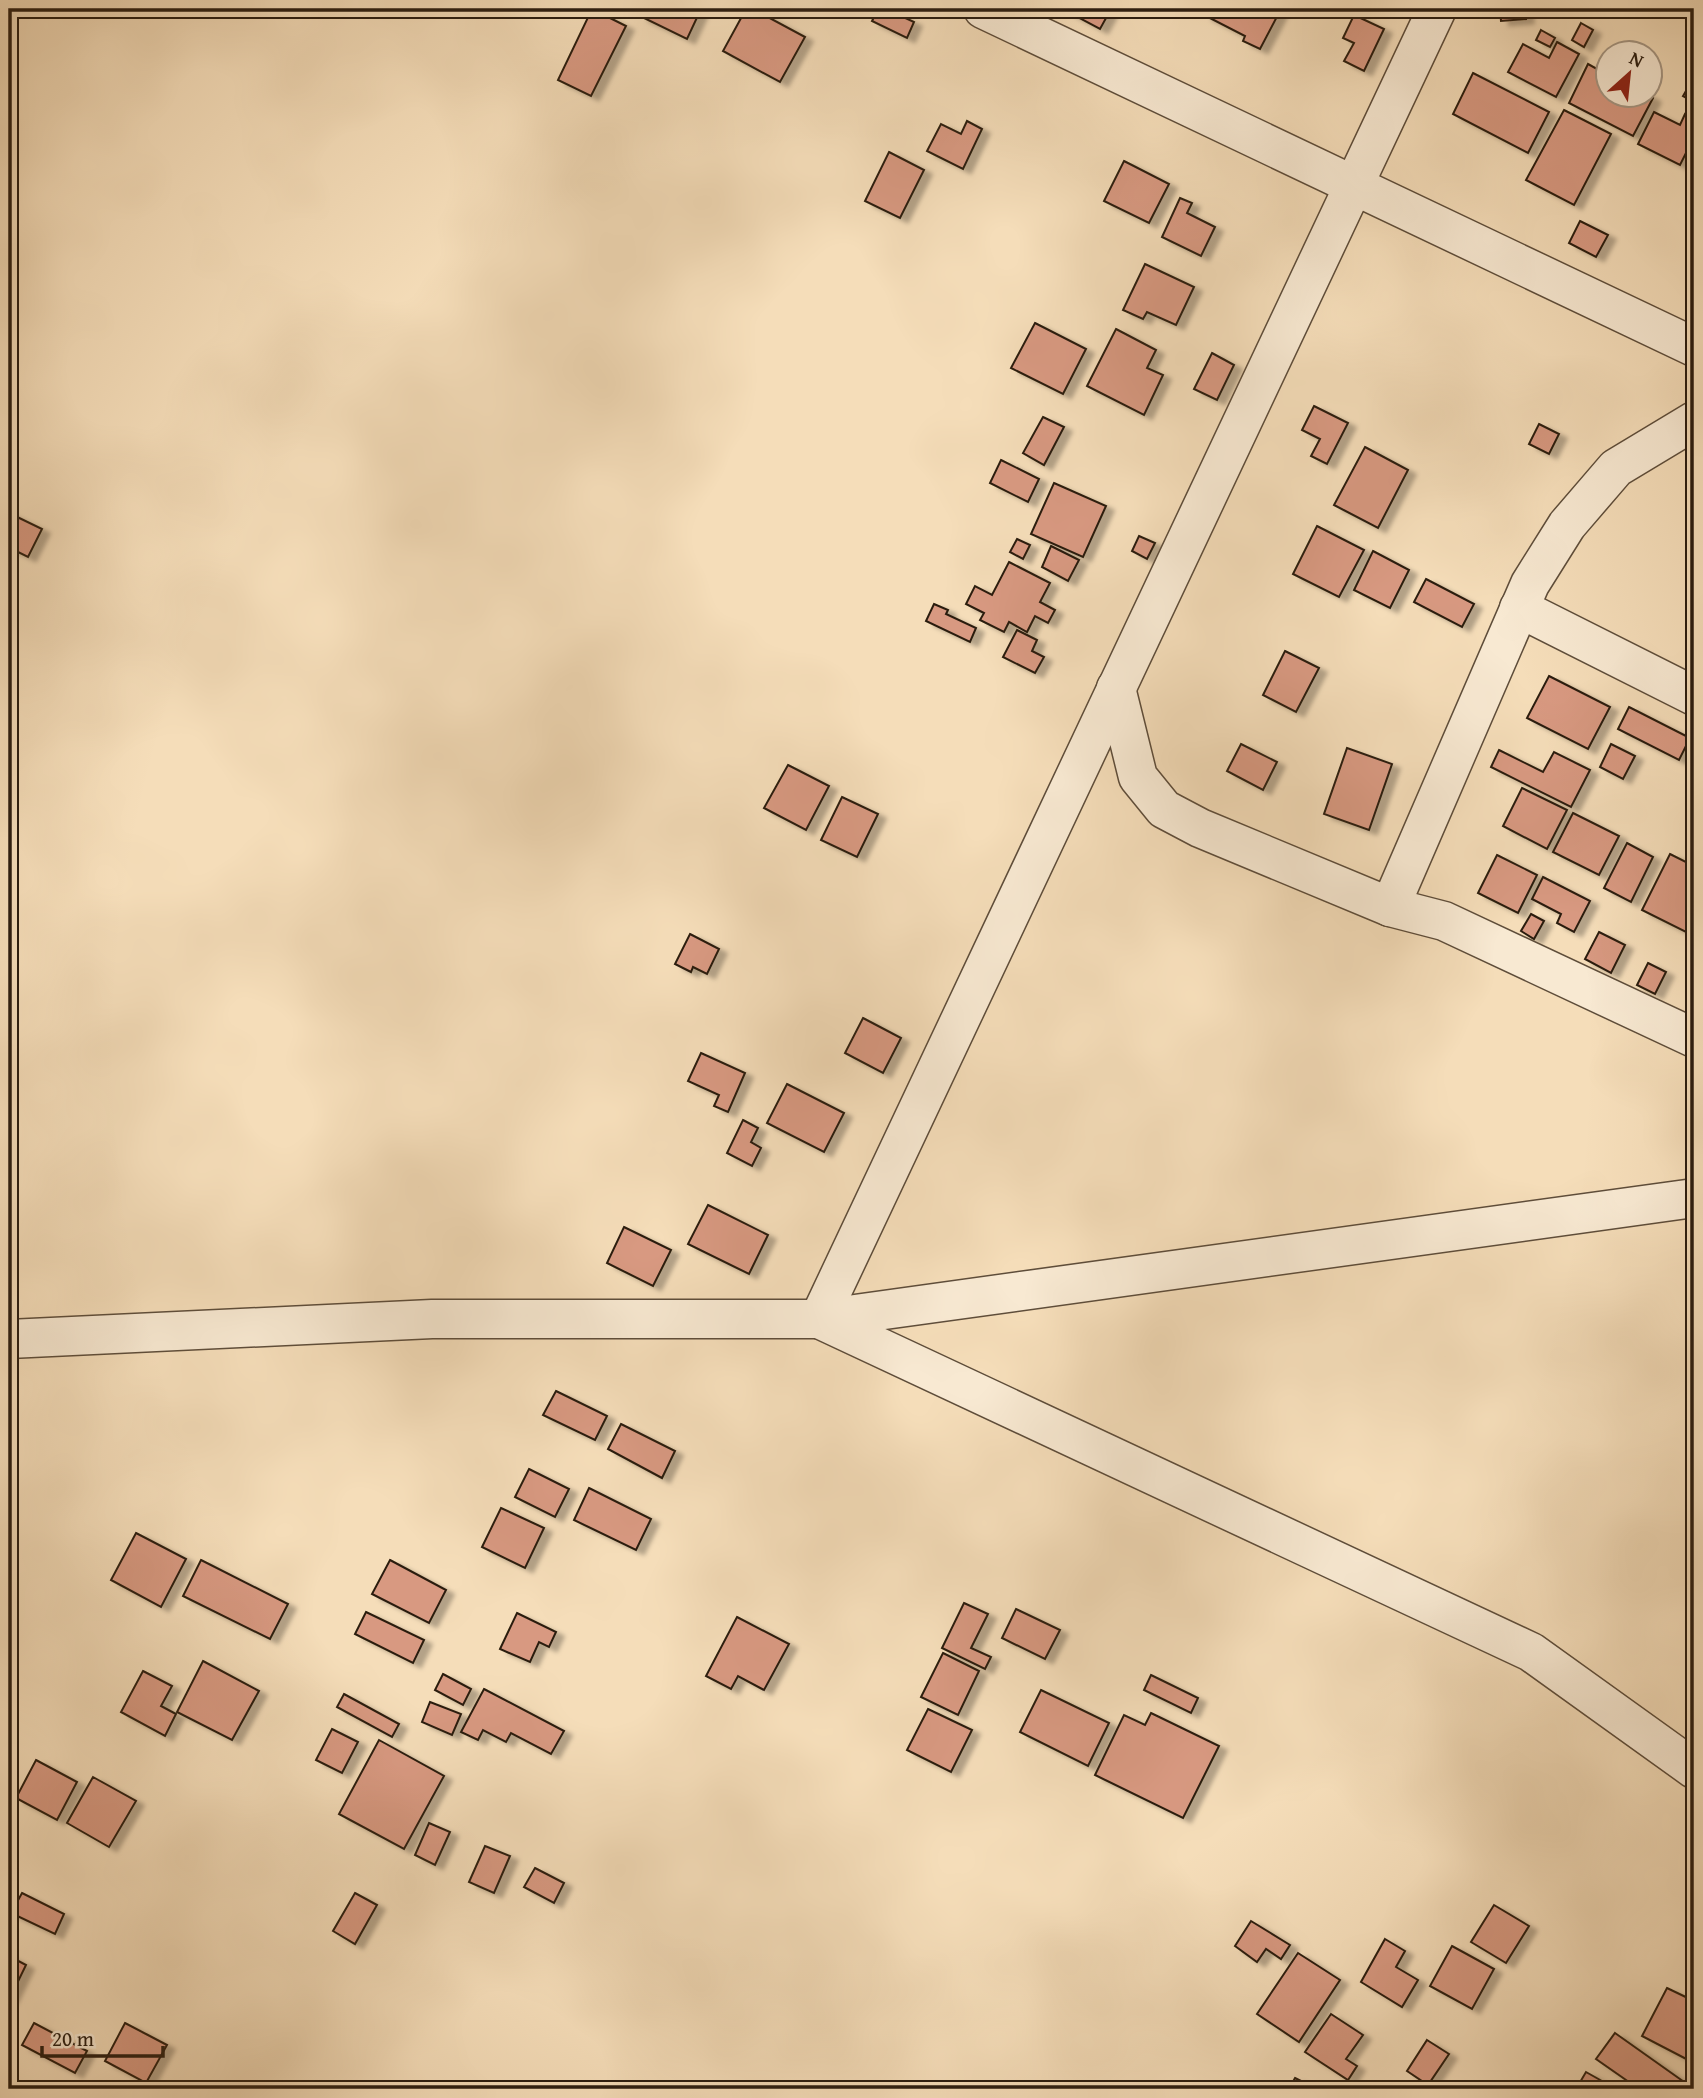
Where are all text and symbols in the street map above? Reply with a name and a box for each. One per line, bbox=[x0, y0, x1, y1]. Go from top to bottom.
north arrow bbox=[1594, 38, 1664, 108]
text: N bbox=[1625, 43, 1649, 74]
scale bar bbox=[42, 2014, 163, 2058]
text: 20 m bbox=[52, 2023, 94, 2054]

